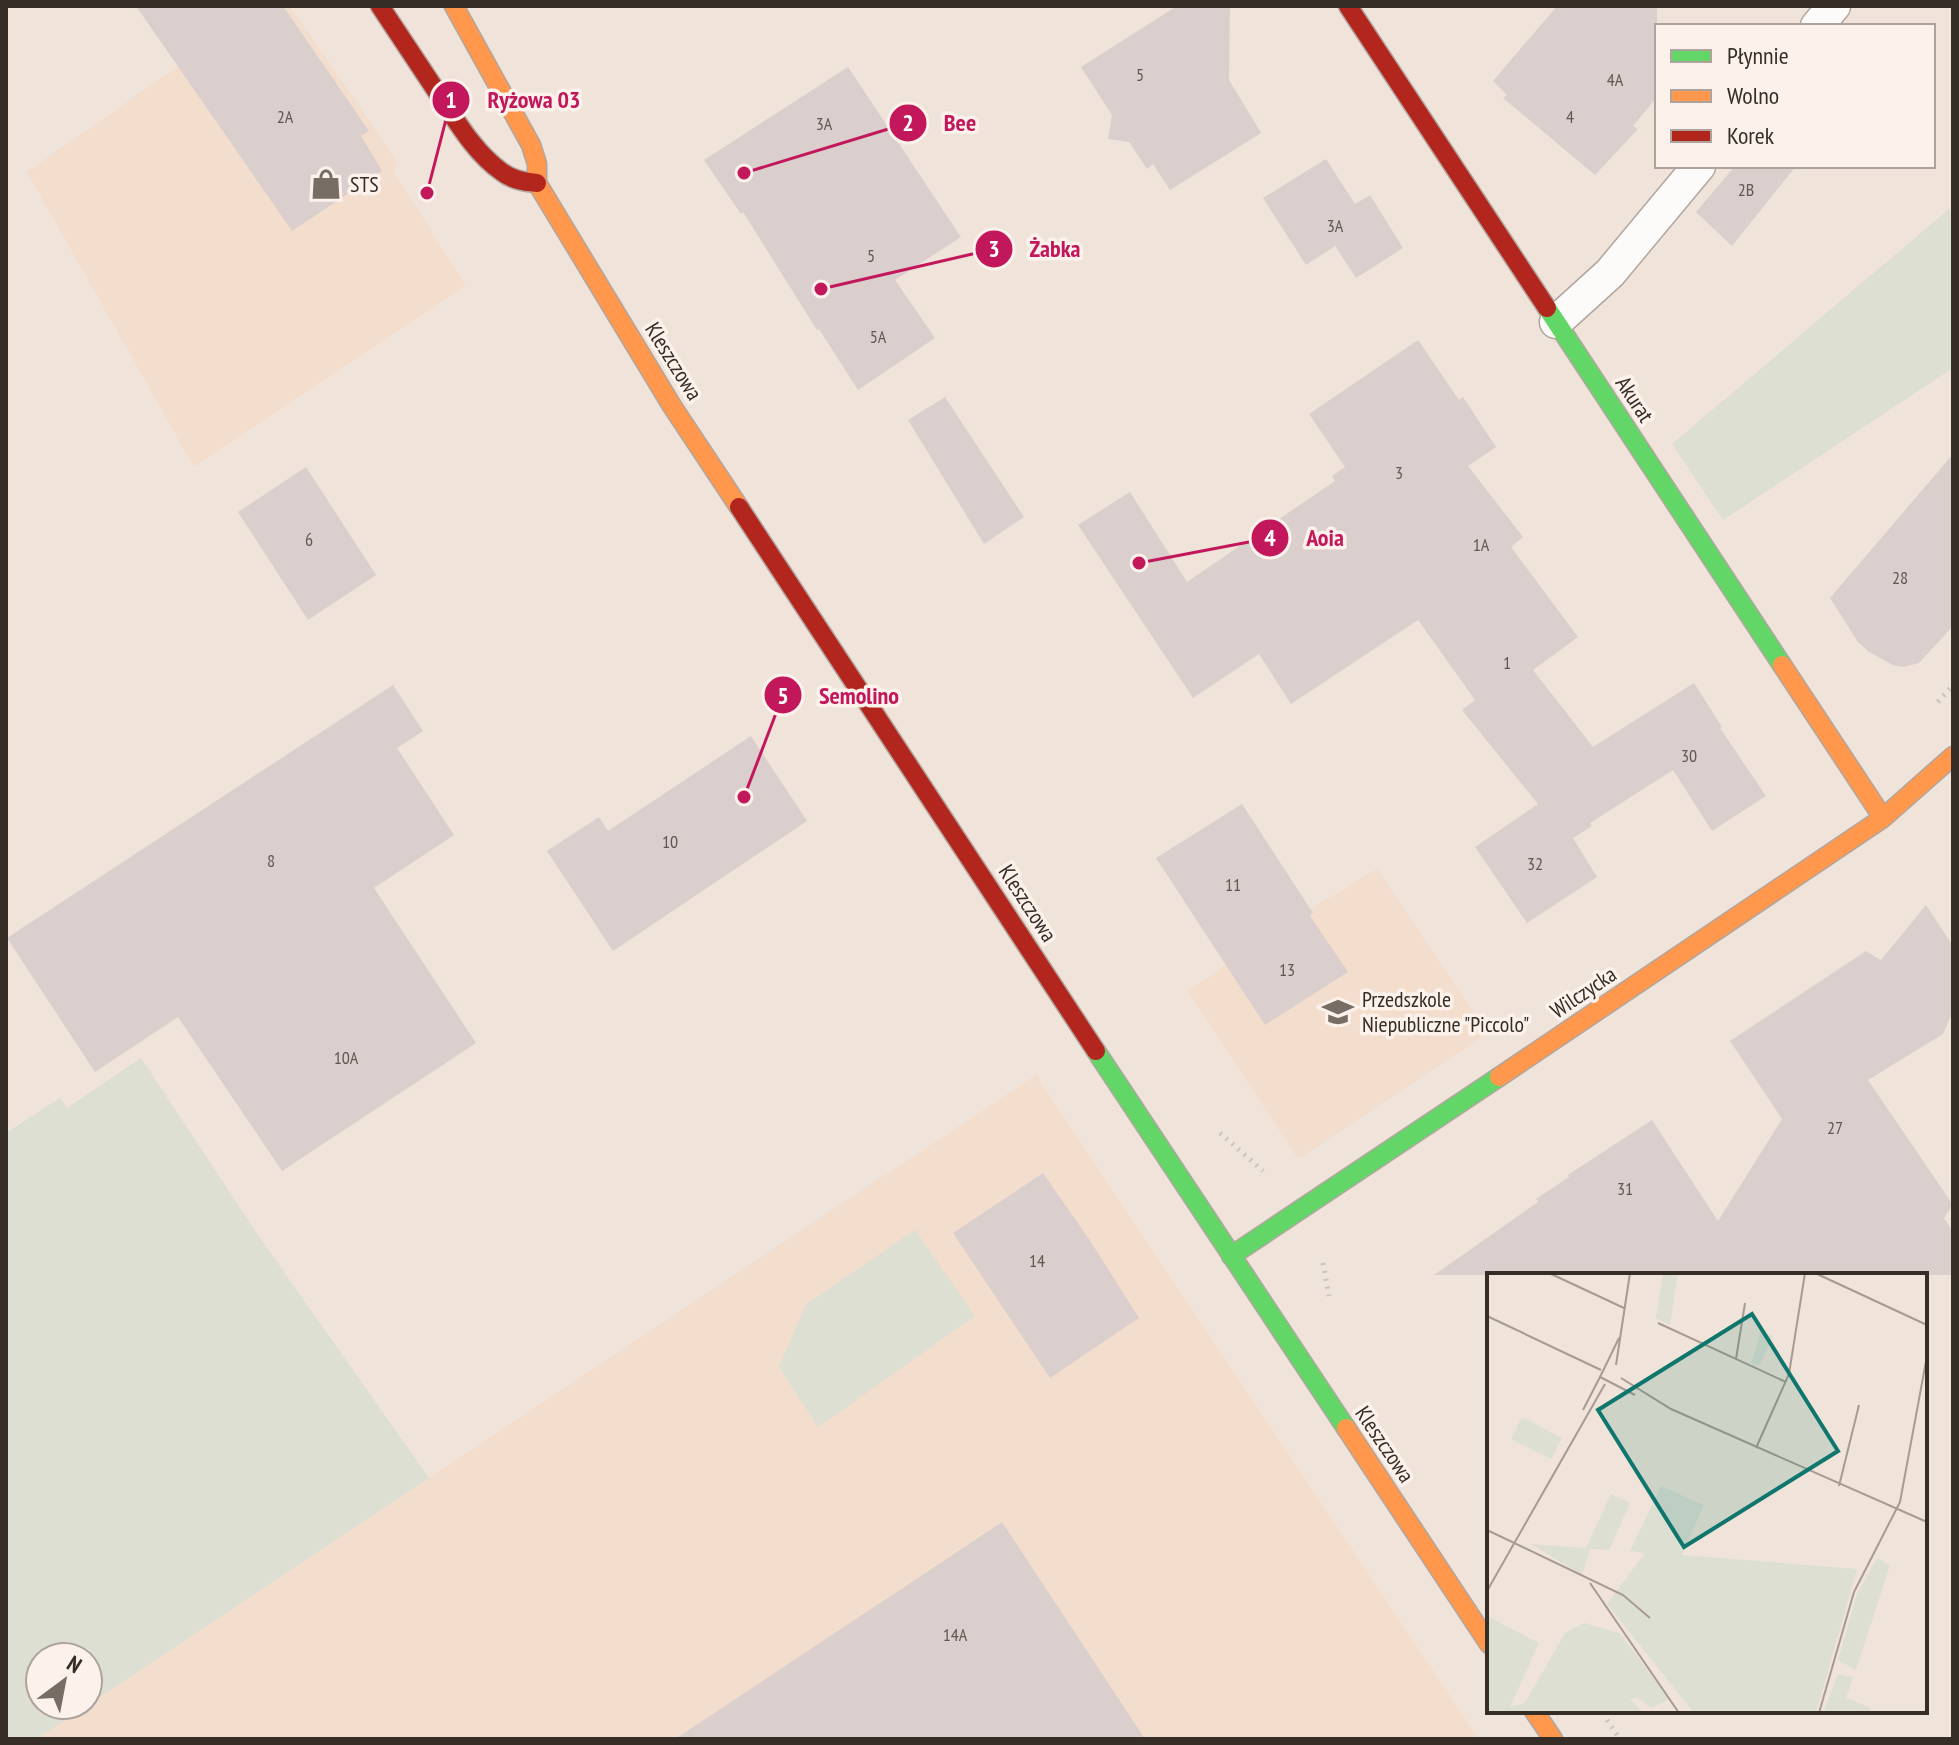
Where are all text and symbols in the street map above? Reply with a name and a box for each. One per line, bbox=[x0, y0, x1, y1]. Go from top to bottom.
legend bbox=[1655, 24, 1935, 168]
text: Płynnie bbox=[1727, 40, 1789, 71]
house number: 5 bbox=[1136, 63, 1144, 86]
house number: 4A bbox=[1607, 68, 1624, 91]
callout: Ryżowa 03 bbox=[431, 76, 596, 124]
text: Wolno bbox=[1727, 80, 1779, 111]
text: 1 bbox=[445, 84, 457, 115]
text: Ryżowa 03 bbox=[488, 84, 580, 115]
callout: Bee bbox=[888, 99, 992, 147]
house number: 2A bbox=[277, 105, 294, 128]
house number: 4 bbox=[1566, 105, 1574, 128]
text: 2 bbox=[902, 107, 914, 138]
text: Bee bbox=[944, 107, 976, 138]
house number: 3A bbox=[816, 112, 833, 135]
text: Korek bbox=[1727, 120, 1775, 151]
shop icon: STS bbox=[309, 167, 343, 201]
place label: STS bbox=[350, 170, 379, 198]
house number: 2B bbox=[1738, 178, 1754, 201]
house number: 3A bbox=[1327, 214, 1344, 237]
callout: Żabka bbox=[974, 225, 1096, 273]
text: 3 bbox=[988, 233, 1000, 264]
text: Żabka bbox=[1030, 233, 1081, 264]
house number: 5 bbox=[867, 244, 875, 267]
street label: Kleszczowa bbox=[639, 317, 709, 405]
house number: 5A bbox=[870, 325, 887, 348]
street label: Akurat bbox=[1610, 371, 1660, 427]
house number: 3 bbox=[1395, 461, 1403, 484]
callout: Aoia bbox=[1250, 514, 1360, 562]
text: 4 bbox=[1264, 522, 1276, 553]
text: Aoia bbox=[1305, 522, 1344, 553]
house number: 6 bbox=[305, 528, 313, 551]
house number: 1A bbox=[1473, 533, 1490, 556]
house number: 28 bbox=[1892, 566, 1908, 589]
house number: 1 bbox=[1503, 651, 1511, 674]
callout: Semolino bbox=[763, 671, 915, 719]
text: 5 bbox=[777, 680, 789, 711]
text: Semolino bbox=[819, 680, 899, 711]
house number: 30 bbox=[1681, 744, 1697, 767]
house number: 10 bbox=[662, 830, 678, 853]
house number: 8 bbox=[267, 849, 275, 872]
house number: 32 bbox=[1527, 852, 1543, 875]
street label: Kleszczowa bbox=[993, 859, 1063, 947]
house number: 11 bbox=[1225, 873, 1241, 896]
house number: 13 bbox=[1279, 958, 1295, 981]
street label: Wilczycka bbox=[1545, 960, 1621, 1024]
place label: Przedszkole Niepubliczne "Piccolo" bbox=[1362, 985, 1529, 1038]
school or university icon: Przedszkole Niepubliczne "Piccolo" bbox=[1321, 995, 1355, 1029]
house number: 10A bbox=[334, 1046, 359, 1069]
house number: 27 bbox=[1827, 1116, 1843, 1139]
house number: 31 bbox=[1617, 1177, 1633, 1200]
house number: 14 bbox=[1029, 1249, 1045, 1272]
inset map bbox=[1487, 1273, 1927, 1713]
street label: Kleszczowa bbox=[1349, 1400, 1421, 1488]
house number: 14A bbox=[943, 1623, 968, 1646]
north arrow bbox=[24, 1641, 104, 1721]
text: N bbox=[62, 1649, 87, 1679]

